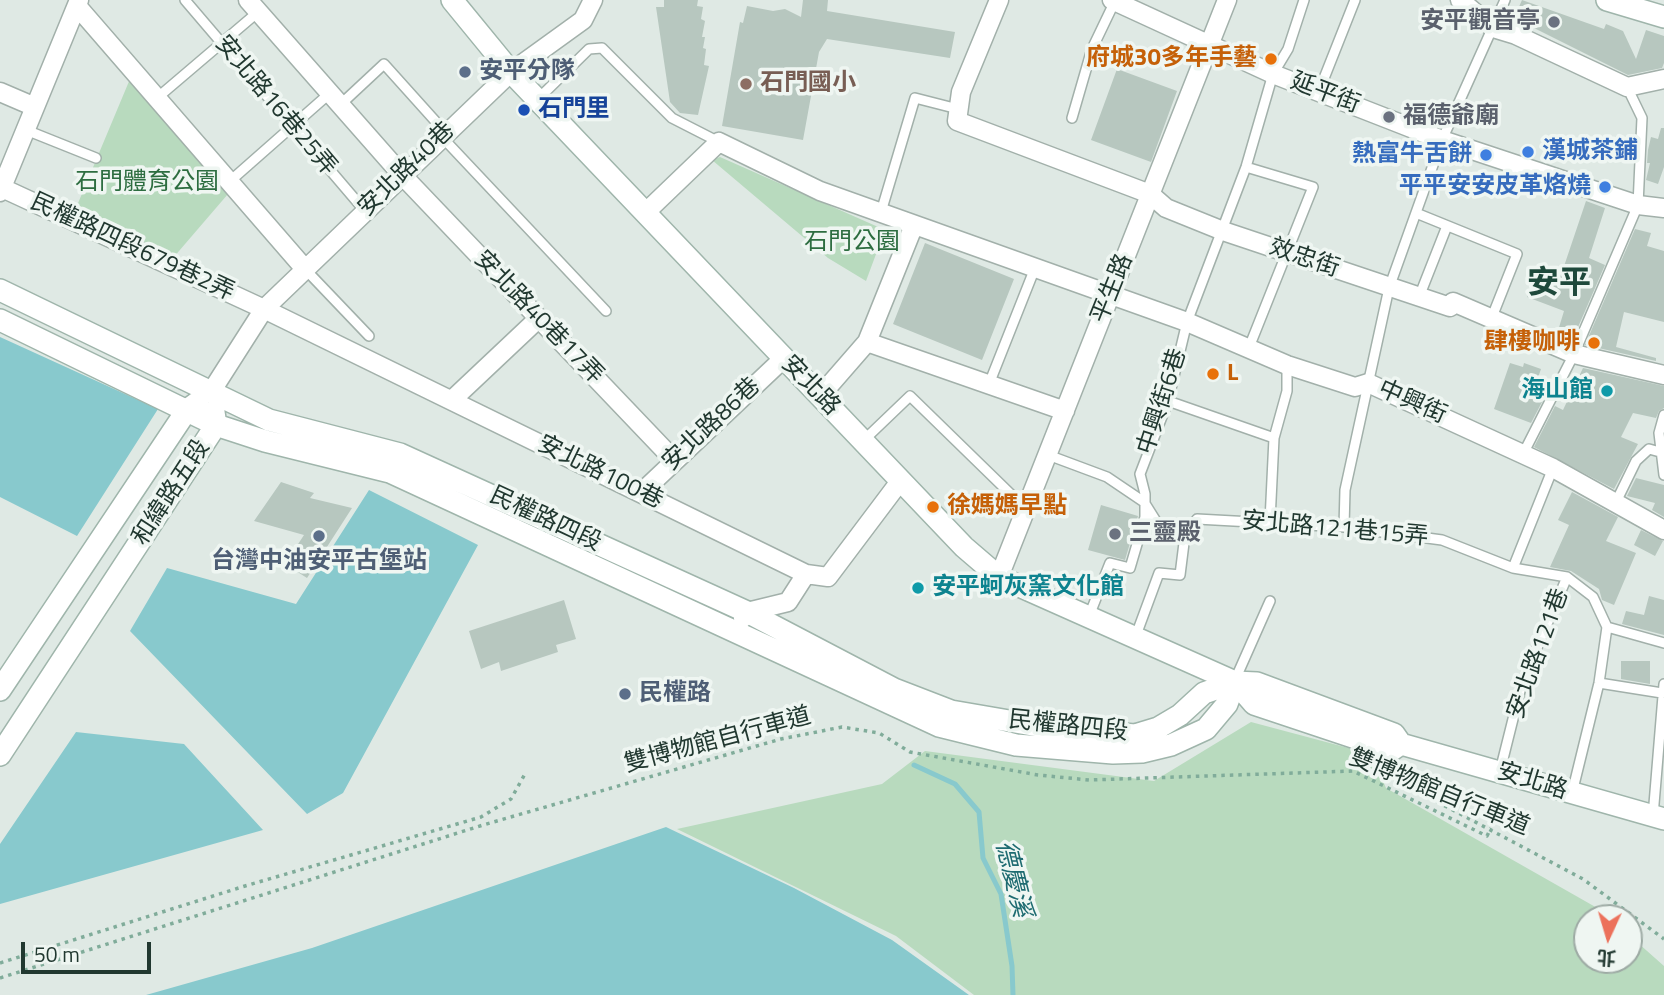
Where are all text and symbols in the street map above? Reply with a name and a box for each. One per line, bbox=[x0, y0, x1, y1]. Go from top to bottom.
place label: 安平觀音亭 bbox=[1420, 8, 1540, 36]
marker: 安平觀音亭 bbox=[1546, 14, 1562, 30]
street label: 安北路16巷25弄 bbox=[208, 30, 342, 182]
place label: 府城30多年手藝 bbox=[1086, 45, 1257, 73]
marker: 府城30多年手藝 bbox=[1263, 51, 1279, 67]
place label: 安平分隊 bbox=[479, 58, 575, 86]
marker: 安平分隊 bbox=[457, 64, 473, 80]
street label: 延平街 bbox=[1286, 68, 1364, 120]
place label: 石門國小 bbox=[760, 70, 856, 98]
marker: 石門國小 bbox=[738, 76, 754, 92]
place label: 石門里 bbox=[538, 96, 610, 124]
marker: 石門里 bbox=[516, 102, 532, 118]
place label: 福德爺廟 bbox=[1403, 103, 1499, 131]
marker: 福德爺廟 bbox=[1381, 109, 1397, 125]
street label: 安北路40巷 bbox=[353, 117, 461, 223]
place label: 漢城茶鋪 bbox=[1542, 138, 1638, 166]
place label: 熱富牛舌餅 bbox=[1352, 141, 1472, 169]
marker: 漢城茶鋪 bbox=[1520, 144, 1536, 160]
marker: 熱富牛舌餅 bbox=[1478, 147, 1494, 163]
park label: 石門體育公園 bbox=[75, 169, 219, 197]
place label: 平平安安皮革烙燒 bbox=[1399, 173, 1591, 201]
marker: 平平安安皮革烙燒 bbox=[1597, 179, 1613, 195]
street label: 民權路四段679巷2弄 bbox=[25, 188, 239, 308]
park label: 石門公園 bbox=[804, 229, 900, 257]
street label: 效忠街 bbox=[1265, 234, 1343, 284]
street label: 安北路40巷17弄 bbox=[467, 246, 609, 390]
street label: 平生路 bbox=[1086, 250, 1140, 328]
district label: 安平 bbox=[1527, 266, 1591, 304]
place label: 肆樓咖啡 bbox=[1484, 329, 1580, 357]
marker: 肆樓咖啡 bbox=[1586, 335, 1602, 351]
street label: 中興街6巷 bbox=[1132, 346, 1194, 458]
street label: 安北路 bbox=[775, 350, 845, 422]
place label: L bbox=[1227, 360, 1238, 388]
marker: L bbox=[1205, 366, 1221, 382]
street label: 安北路86巷 bbox=[657, 373, 767, 477]
street label: 中興街 bbox=[1373, 375, 1451, 431]
place label: 海山館 bbox=[1521, 377, 1593, 405]
marker: 海山館 bbox=[1599, 383, 1615, 399]
street label: 安北路100巷 bbox=[532, 430, 668, 516]
street label: 和緯路五段 bbox=[127, 435, 217, 551]
street label: 民權路四段 bbox=[485, 482, 605, 558]
place label: 徐媽媽早點 bbox=[947, 493, 1067, 521]
marker: 徐媽媽早點 bbox=[925, 499, 941, 515]
street label: 安北路121巷15弄 bbox=[1241, 507, 1429, 553]
place label: 三靈殿 bbox=[1129, 520, 1201, 548]
marker: 三靈殿 bbox=[1107, 526, 1123, 542]
marker: 台灣中油安平古堡站 bbox=[311, 528, 327, 544]
place label: 台灣中油安平古堡站 bbox=[211, 548, 427, 576]
place label: 安平蚵灰窯文化館 bbox=[932, 574, 1124, 602]
marker: 安平蚵灰窯文化館 bbox=[910, 580, 926, 596]
street label: 安北路121巷 bbox=[1502, 585, 1576, 723]
place label: 民權路 bbox=[639, 680, 711, 708]
marker: 民權路 bbox=[617, 686, 633, 702]
street label: 雙博物館自行車道 bbox=[622, 702, 814, 780]
street label: 民權路四段 bbox=[1007, 706, 1129, 748]
street label: 雙博物館自行車道 bbox=[1345, 744, 1533, 842]
street label: 安北路 bbox=[1493, 758, 1571, 806]
water label: 德慶溪 bbox=[987, 837, 1037, 921]
north arrow bbox=[1573, 904, 1643, 974]
scale bar bbox=[24, 928, 154, 972]
text: 50 m bbox=[34, 938, 80, 970]
text: 北 bbox=[1596, 943, 1617, 974]

